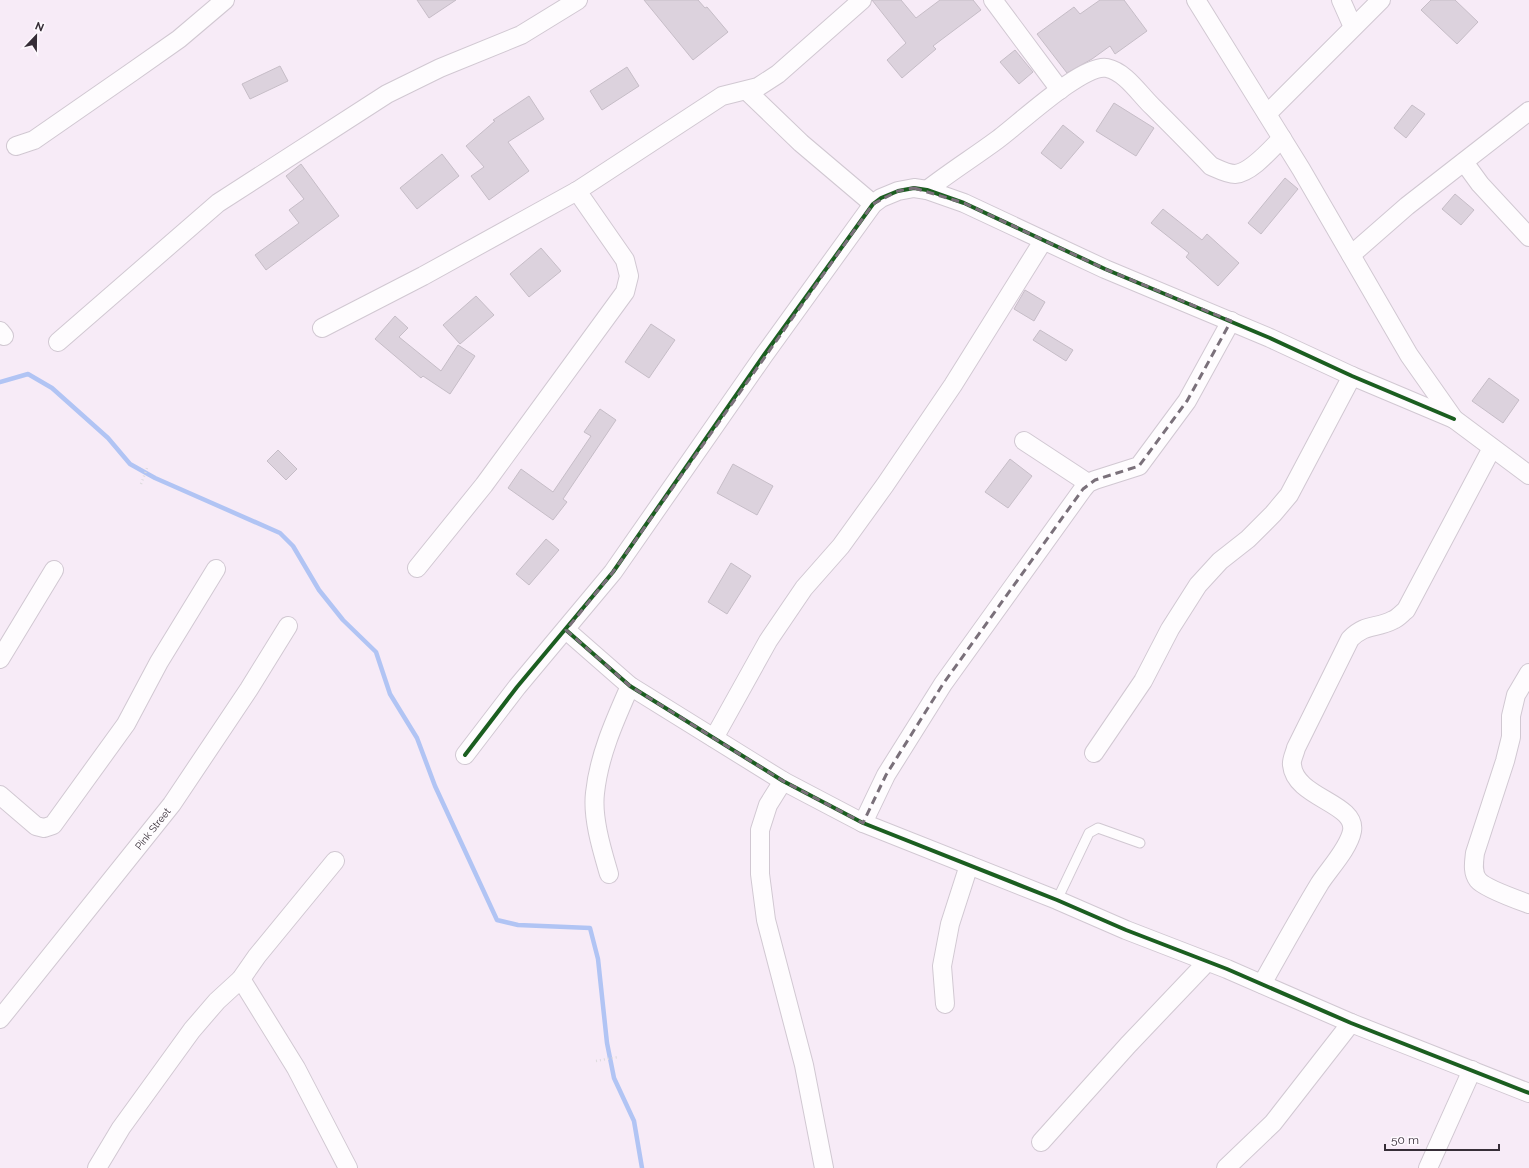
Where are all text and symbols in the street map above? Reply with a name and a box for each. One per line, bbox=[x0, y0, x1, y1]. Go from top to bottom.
north arrow bbox=[16, 16, 56, 56]
text: N bbox=[33, 20, 46, 35]
street label: Pink Street bbox=[133, 805, 173, 851]
scale bar bbox=[1385, 1126, 1499, 1152]
text: 50 m bbox=[1391, 1133, 1419, 1147]

